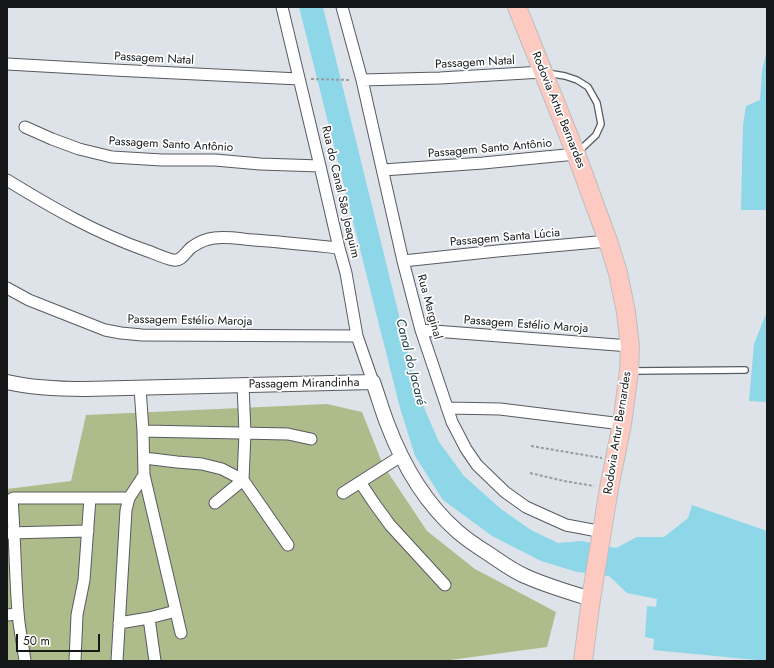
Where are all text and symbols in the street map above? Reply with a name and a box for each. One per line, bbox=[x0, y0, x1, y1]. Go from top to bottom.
street label: Passagem Natal bbox=[114, 50, 194, 68]
street label: Rodovia Artur Bernardes bbox=[528, 50, 588, 170]
street label: Passagem Natal bbox=[435, 54, 515, 72]
street label: Rua do Canal São Joaquim bbox=[318, 125, 362, 259]
street label: Passagem Santo Antônio bbox=[108, 135, 234, 155]
street label: Passagem Santo Antônio bbox=[427, 136, 553, 162]
street label: Passagem Santa Lúcia bbox=[449, 226, 561, 250]
street label: Rua Marginal bbox=[413, 273, 445, 341]
street label: Passagem Estélio Maroja bbox=[128, 313, 252, 329]
street label: Passagem Estélio Maroja bbox=[463, 313, 589, 337]
water label: Canal do Jacaré bbox=[392, 317, 428, 407]
street label: Rodovia Artur Bernardes bbox=[601, 371, 635, 495]
street label: Passagem Mirandinha bbox=[248, 376, 360, 392]
scale bar bbox=[18, 626, 102, 652]
text: 50 m bbox=[23, 632, 50, 650]

